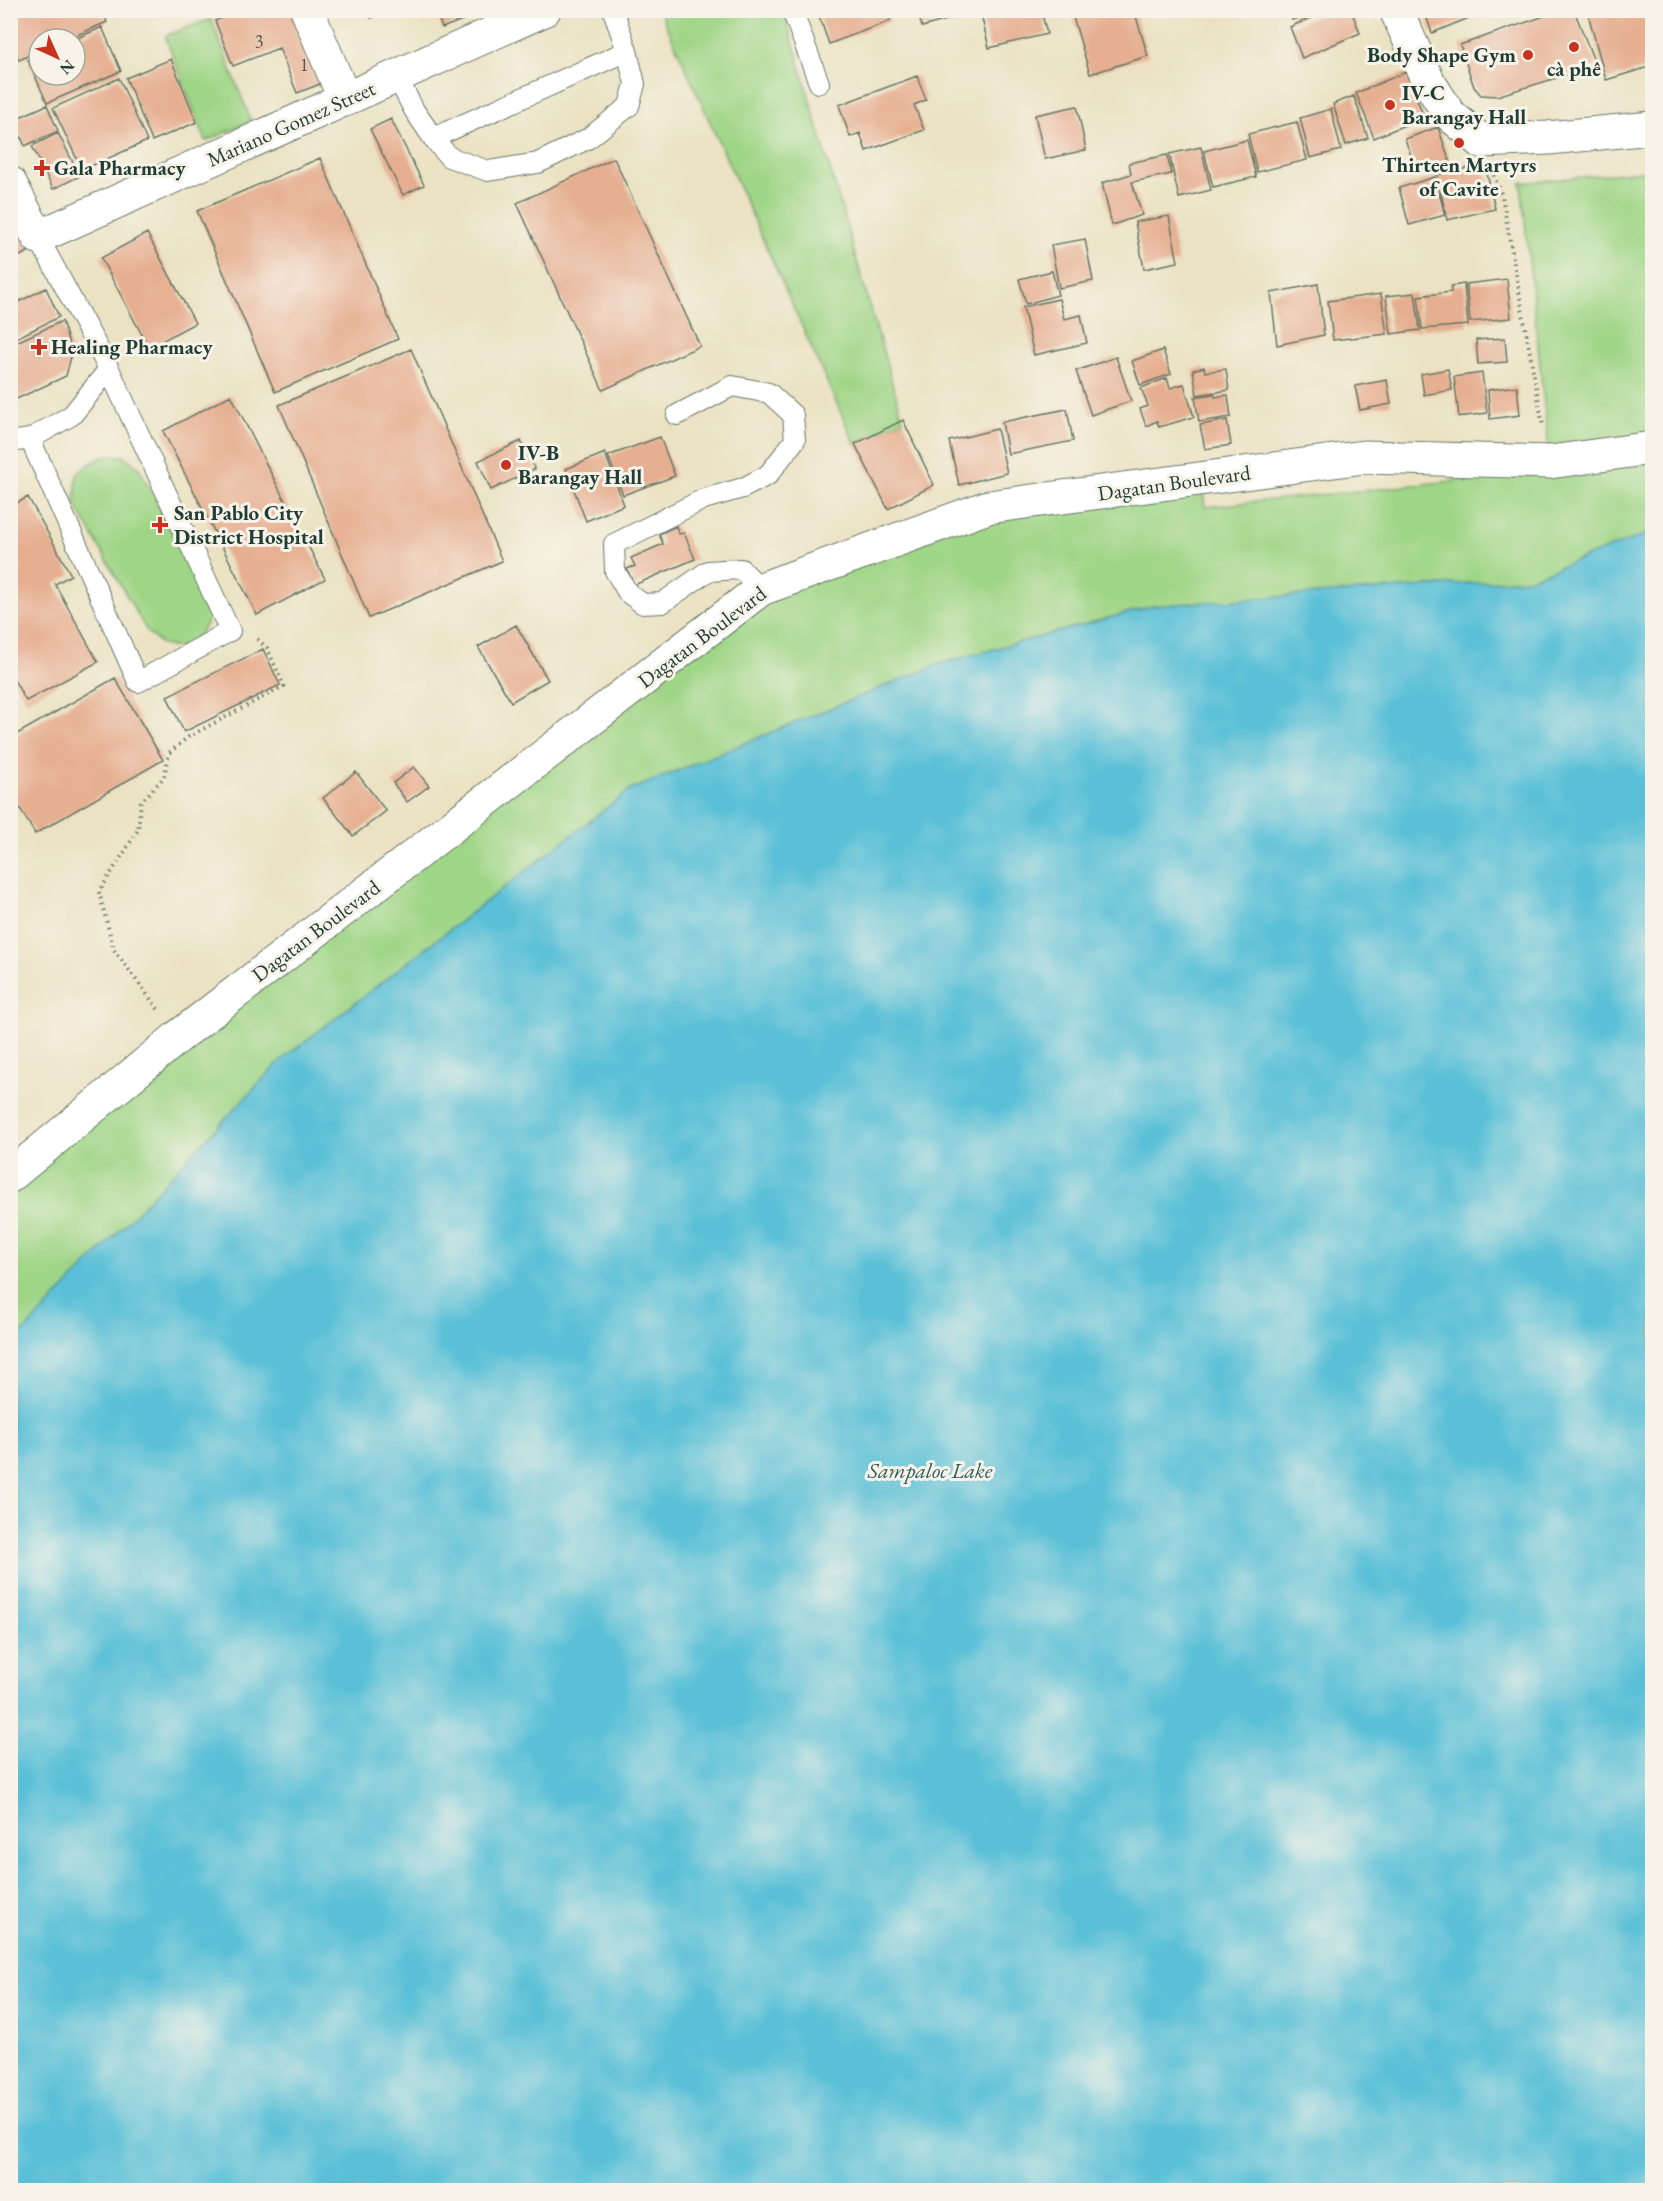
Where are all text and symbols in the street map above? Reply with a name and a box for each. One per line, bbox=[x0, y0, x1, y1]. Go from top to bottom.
north arrow bbox=[27, 27, 87, 87]
house number: 3 bbox=[255, 30, 263, 53]
marker: cà phê bbox=[1567, 40, 1581, 54]
place label: Body Shape Gym bbox=[1367, 41, 1516, 68]
marker: Body Shape Gym bbox=[1521, 48, 1535, 62]
house number: 1 bbox=[300, 53, 308, 76]
text: N bbox=[55, 55, 79, 79]
place label: cà phê bbox=[1547, 55, 1601, 82]
street label: Mariano Gomez Street bbox=[202, 74, 380, 173]
place label: IV-C Barangay Hall bbox=[1402, 79, 1526, 130]
marker: IV-C Barangay Hall bbox=[1383, 98, 1397, 112]
marker: Thirteen Martyrs of Cavite bbox=[1452, 136, 1466, 150]
place label: Thirteen Martyrs of Cavite bbox=[1382, 151, 1536, 202]
place label: Gala Pharmacy bbox=[54, 154, 187, 181]
marker: Gala Pharmacy bbox=[35, 161, 49, 175]
place label: Healing Pharmacy bbox=[51, 333, 213, 360]
marker: Healing Pharmacy bbox=[32, 340, 46, 354]
place label: IV-B Barangay Hall bbox=[518, 439, 642, 490]
marker: IV-B Barangay Hall bbox=[499, 458, 513, 472]
street label: Dagatan Boulevard bbox=[1096, 458, 1252, 507]
place label: San Pablo City District Hospital bbox=[174, 499, 324, 550]
marker: San Pablo City District Hospital bbox=[151, 516, 169, 534]
street label: Dagatan Boulevard bbox=[632, 579, 772, 694]
street label: Dagatan Boulevard bbox=[246, 873, 386, 988]
water label: Sampaloc Lake bbox=[867, 1456, 993, 1485]

